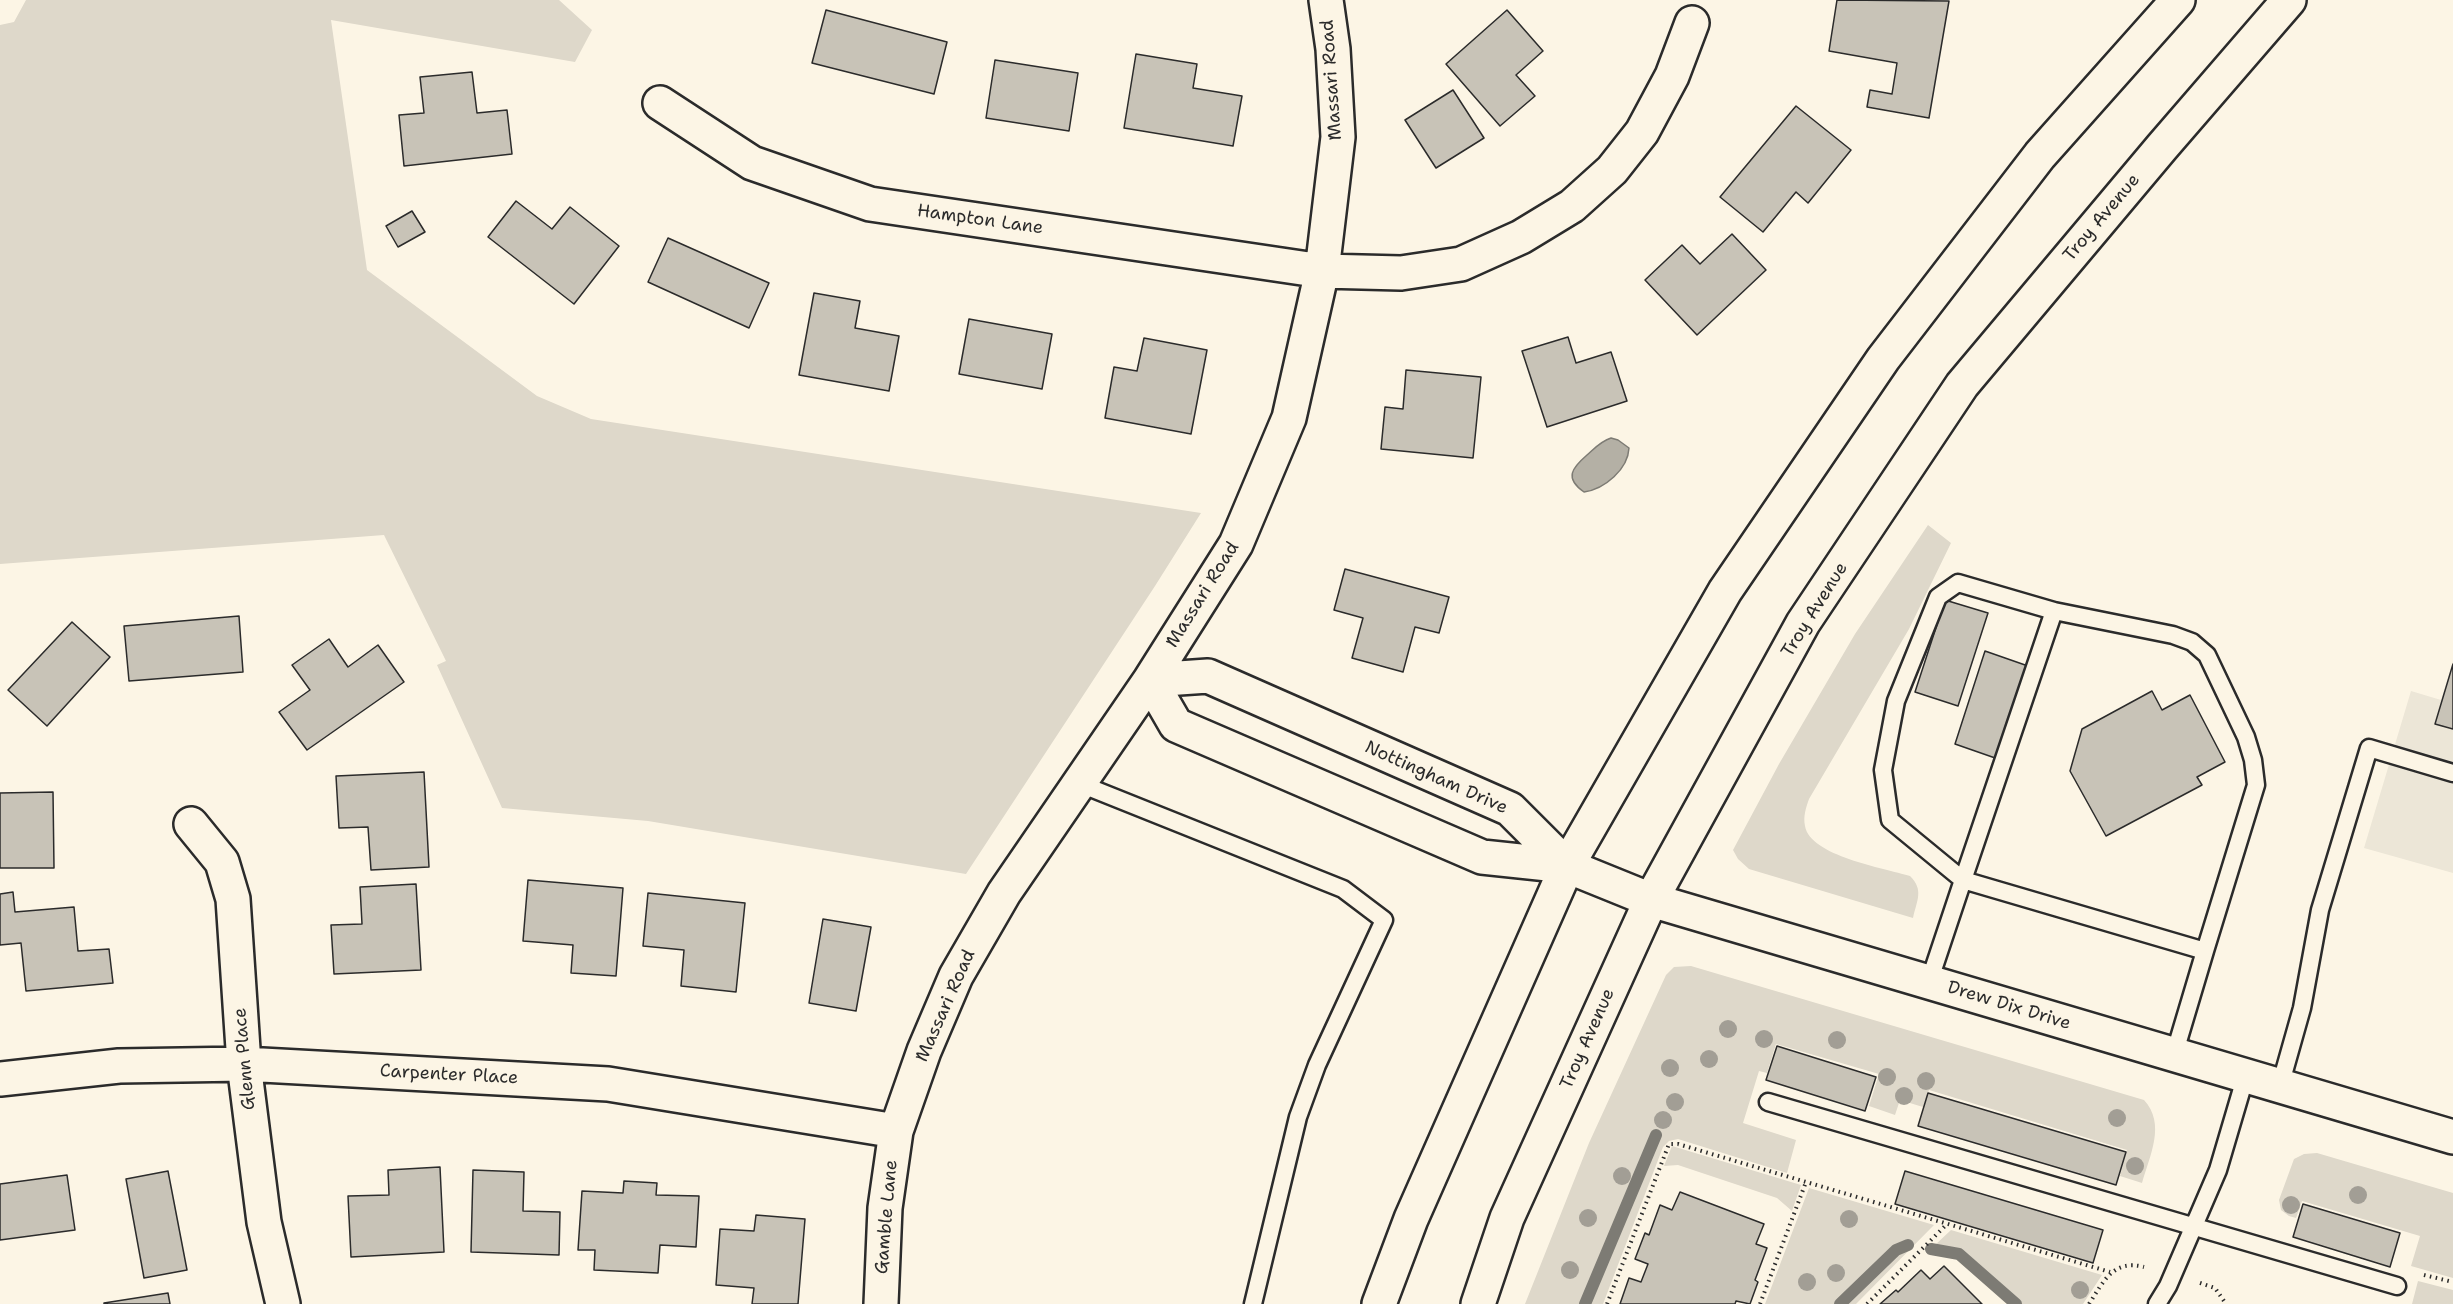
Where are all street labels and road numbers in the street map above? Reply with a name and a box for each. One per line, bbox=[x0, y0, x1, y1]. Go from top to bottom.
street label: Massari Road bbox=[1317, 19, 1347, 141]
street label: Troy Avenue bbox=[2059, 170, 2145, 266]
street label: Hampton Lane bbox=[916, 200, 1044, 240]
street label: Massari Road bbox=[1162, 538, 1244, 652]
street label: Troy Avenue bbox=[1777, 559, 1853, 661]
street label: Nottingham Drive bbox=[1361, 737, 1511, 819]
street label: Massari Road bbox=[912, 946, 980, 1066]
street label: Drew Dix Drive bbox=[1945, 977, 2073, 1035]
street label: Troy Avenue bbox=[1556, 985, 1620, 1093]
street label: Glenn Place bbox=[230, 1007, 260, 1111]
street label: Carpenter Place bbox=[379, 1061, 519, 1089]
street label: Gamble Lane bbox=[871, 1159, 903, 1275]

